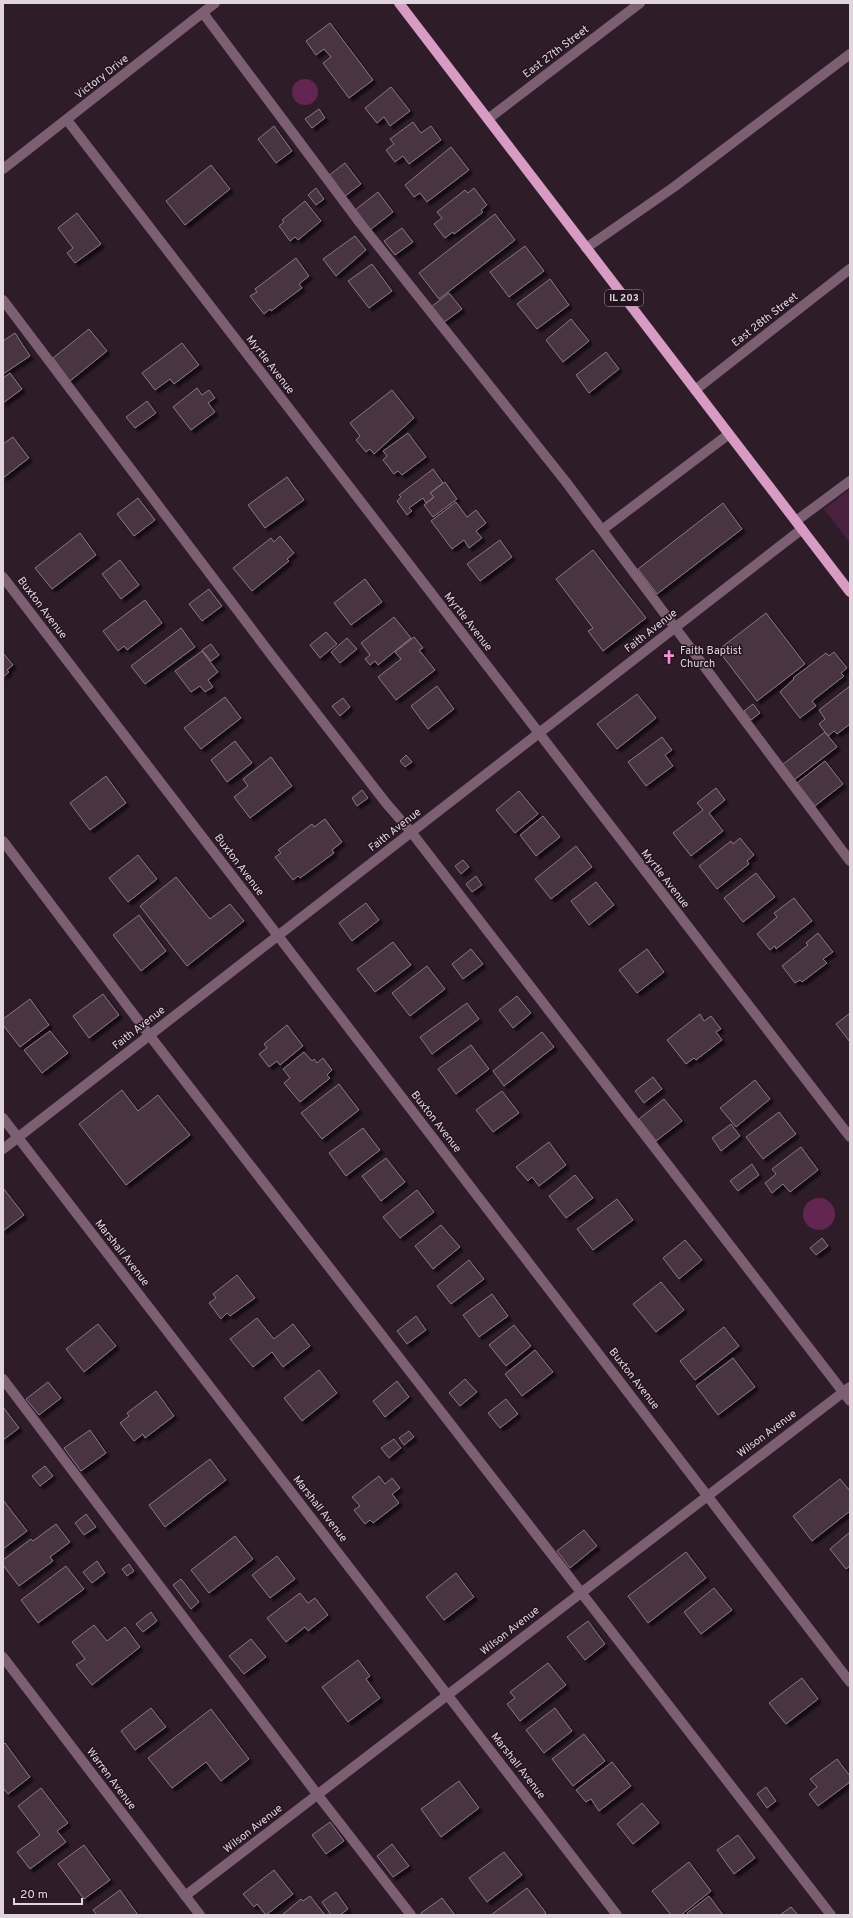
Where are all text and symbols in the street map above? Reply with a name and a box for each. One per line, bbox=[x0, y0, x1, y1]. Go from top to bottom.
street label: East 27th Street bbox=[520, 23, 592, 81]
street label: Victory Drive bbox=[72, 52, 132, 102]
road number: IL 203 bbox=[605, 290, 643, 306]
street label: East 28th Street bbox=[729, 290, 801, 350]
street label: Myrtle Avenue bbox=[243, 333, 297, 397]
street label: Buxton Avenue bbox=[14, 574, 70, 642]
street label: Myrtle Avenue bbox=[441, 590, 495, 654]
street label: Faith Avenue bbox=[622, 606, 680, 656]
place label: Faith Baptist Church bbox=[680, 644, 742, 671]
church icon: Faith Baptist Church bbox=[661, 649, 677, 665]
street label: Faith Avenue bbox=[366, 805, 424, 855]
street label: Buxton Avenue bbox=[211, 831, 267, 899]
street label: Myrtle Avenue bbox=[638, 847, 692, 911]
street label: Faith Avenue bbox=[110, 1003, 168, 1053]
street label: Buxton Avenue bbox=[408, 1088, 464, 1156]
street label: Marshall Avenue bbox=[92, 1217, 152, 1289]
street label: Buxton Avenue bbox=[606, 1345, 662, 1413]
street label: Wilson Avenue bbox=[734, 1407, 800, 1461]
street label: Marshall Avenue bbox=[290, 1473, 350, 1545]
street label: Wilson Avenue bbox=[478, 1604, 542, 1658]
street label: Marshall Avenue bbox=[488, 1730, 548, 1802]
street label: Warren Avenue bbox=[83, 1745, 139, 1813]
street label: Wilson Avenue bbox=[221, 1802, 285, 1856]
scale bar bbox=[14, 1880, 82, 1906]
text: 20 m bbox=[20, 1887, 48, 1903]

